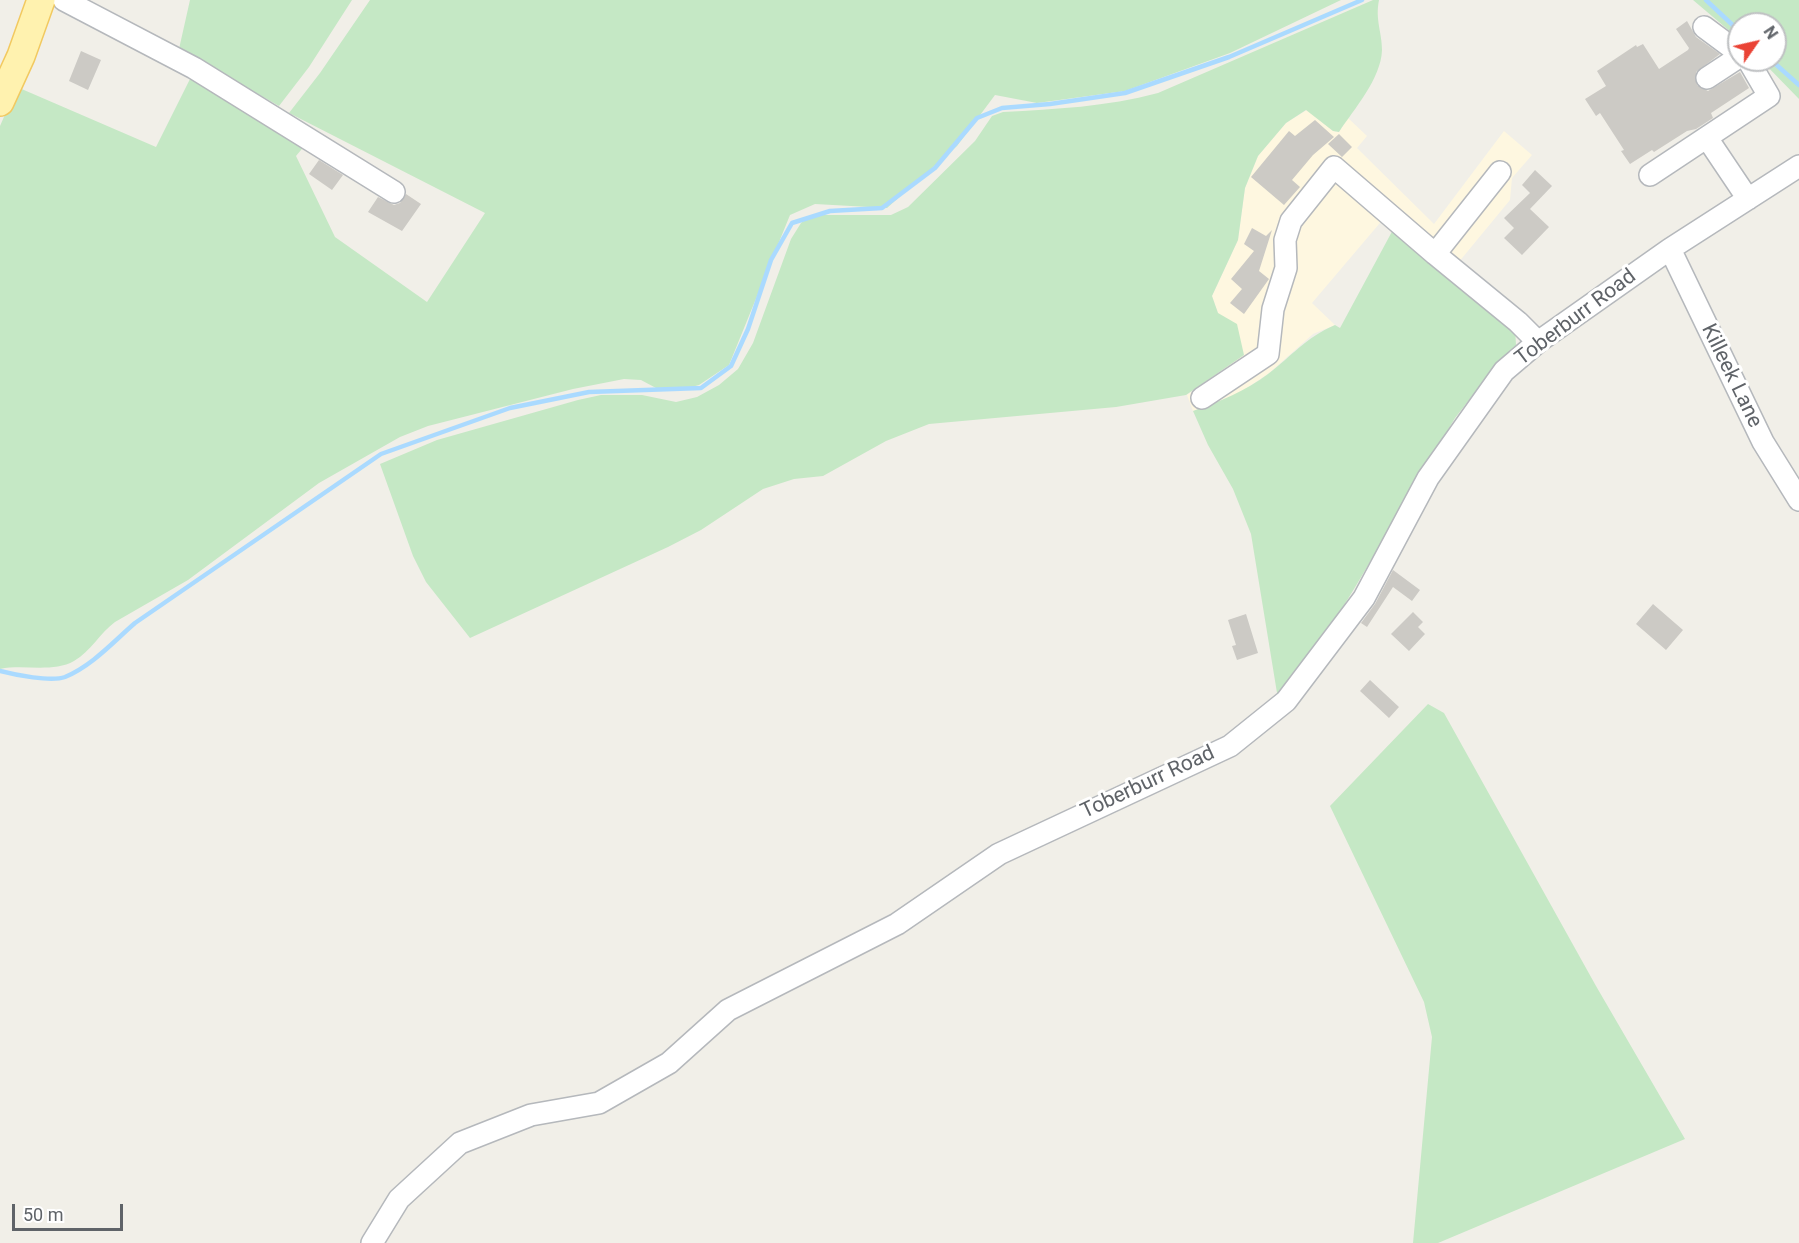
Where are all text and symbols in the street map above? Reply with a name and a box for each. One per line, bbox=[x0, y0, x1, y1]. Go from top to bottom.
north arrow bbox=[1727, 12, 1787, 72]
text: N bbox=[1760, 23, 1782, 43]
street label: Toberburr Road bbox=[1511, 264, 1641, 372]
street label: Killeek Lane bbox=[1695, 320, 1767, 432]
street label: Toberburr Road bbox=[1077, 741, 1219, 825]
scale bar bbox=[15, 1192, 126, 1230]
text: 50 m bbox=[23, 1204, 63, 1225]

